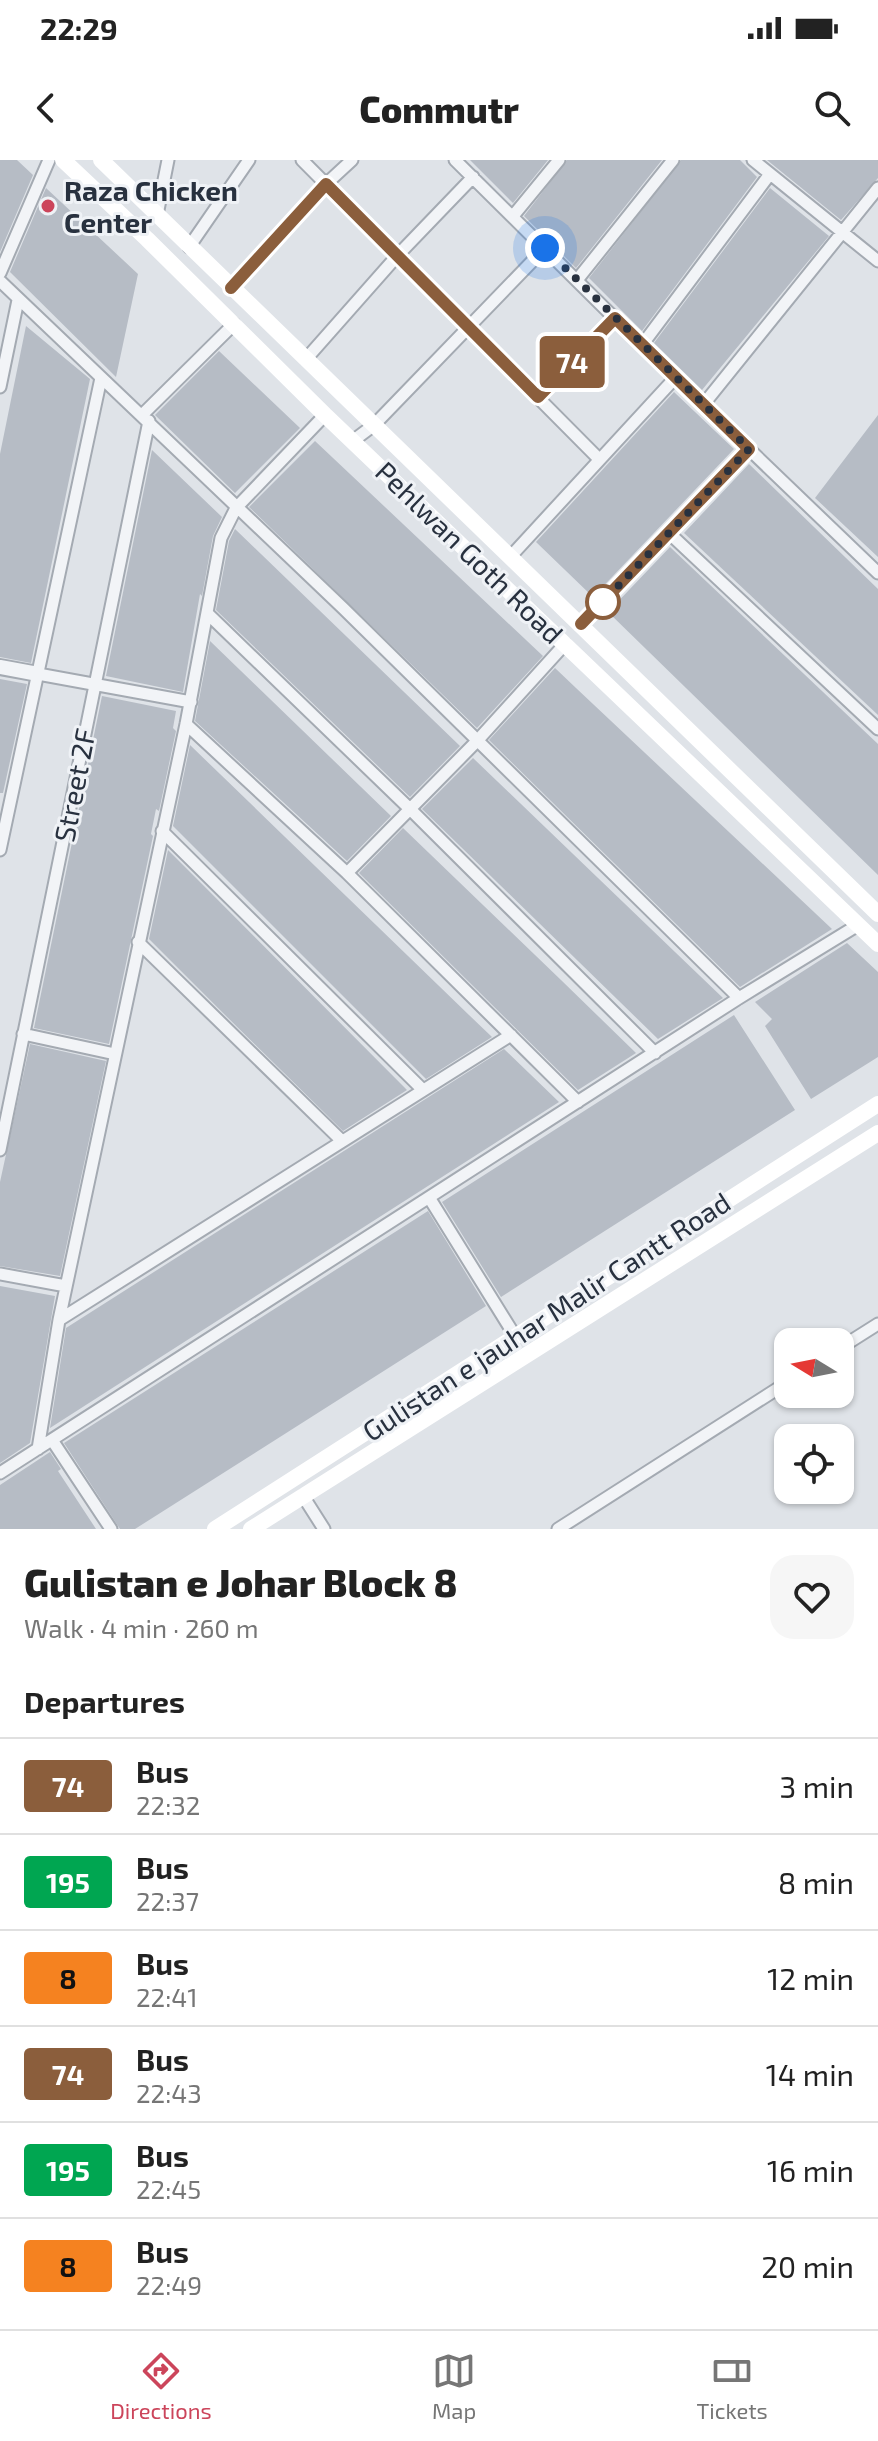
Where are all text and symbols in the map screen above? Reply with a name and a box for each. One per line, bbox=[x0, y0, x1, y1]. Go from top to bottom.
text: 22:29 bbox=[40, 10, 118, 46]
icon: back bbox=[24, 86, 68, 130]
icon: search bbox=[810, 86, 854, 130]
text: Commutr bbox=[359, 87, 519, 130]
place label: Raza Chicken Center bbox=[64, 173, 238, 239]
marker: Raza Chicken Center bbox=[39, 197, 57, 215]
your location bbox=[525, 228, 565, 268]
line badge: 74 bbox=[536, 336, 608, 388]
text: 74 bbox=[556, 345, 588, 379]
street label: Pehlwan Goth Road bbox=[369, 454, 571, 650]
unlabelled marker bbox=[586, 585, 620, 619]
street label: Street 2F bbox=[46, 725, 102, 845]
street label: Gulistan e jauhar Malir Cantt Road bbox=[356, 1184, 736, 1448]
north arrow bbox=[774, 1328, 854, 1408]
map controls bbox=[774, 1328, 854, 1504]
button: locate bbox=[774, 1424, 854, 1504]
button: heart bbox=[770, 1555, 854, 1639]
text: Gulistan e Johar Block 8 bbox=[24, 1559, 457, 1605]
text: Walk · 4 min · 260 m bbox=[24, 1612, 259, 1643]
text: Departures bbox=[24, 1683, 185, 1719]
text: Bus bbox=[136, 1753, 189, 1789]
text: 3 min bbox=[779, 1768, 854, 1804]
text: 74 bbox=[52, 1769, 84, 1803]
text: 22:32 bbox=[136, 1789, 200, 1820]
text: Bus bbox=[136, 1849, 189, 1885]
text: 8 min bbox=[778, 1864, 854, 1900]
text: 195 bbox=[46, 1865, 90, 1899]
text: 22:37 bbox=[136, 1885, 199, 1916]
text: Bus bbox=[136, 1945, 189, 1981]
text: 12 min bbox=[767, 1960, 854, 1996]
text: 8 bbox=[59, 1961, 77, 1995]
text: 22:41 bbox=[136, 1981, 198, 2012]
text: Bus bbox=[136, 2041, 189, 2077]
text: 14 min bbox=[766, 2056, 854, 2092]
text: 74 bbox=[52, 2057, 84, 2091]
text: 22:43 bbox=[136, 2077, 202, 2108]
text: Bus bbox=[136, 2137, 189, 2173]
text: 16 min bbox=[767, 2152, 854, 2188]
text: 195 bbox=[46, 2153, 90, 2187]
text: 22:45 bbox=[136, 2173, 201, 2204]
text: Bus bbox=[136, 2233, 189, 2269]
text: 20 min bbox=[761, 2248, 854, 2284]
text: 8 bbox=[59, 2249, 77, 2283]
text: 22:49 bbox=[136, 2269, 202, 2300]
tab: Directions bbox=[110, 2349, 212, 2423]
tab: Map bbox=[432, 2349, 476, 2423]
tab: Tickets bbox=[697, 2349, 768, 2423]

